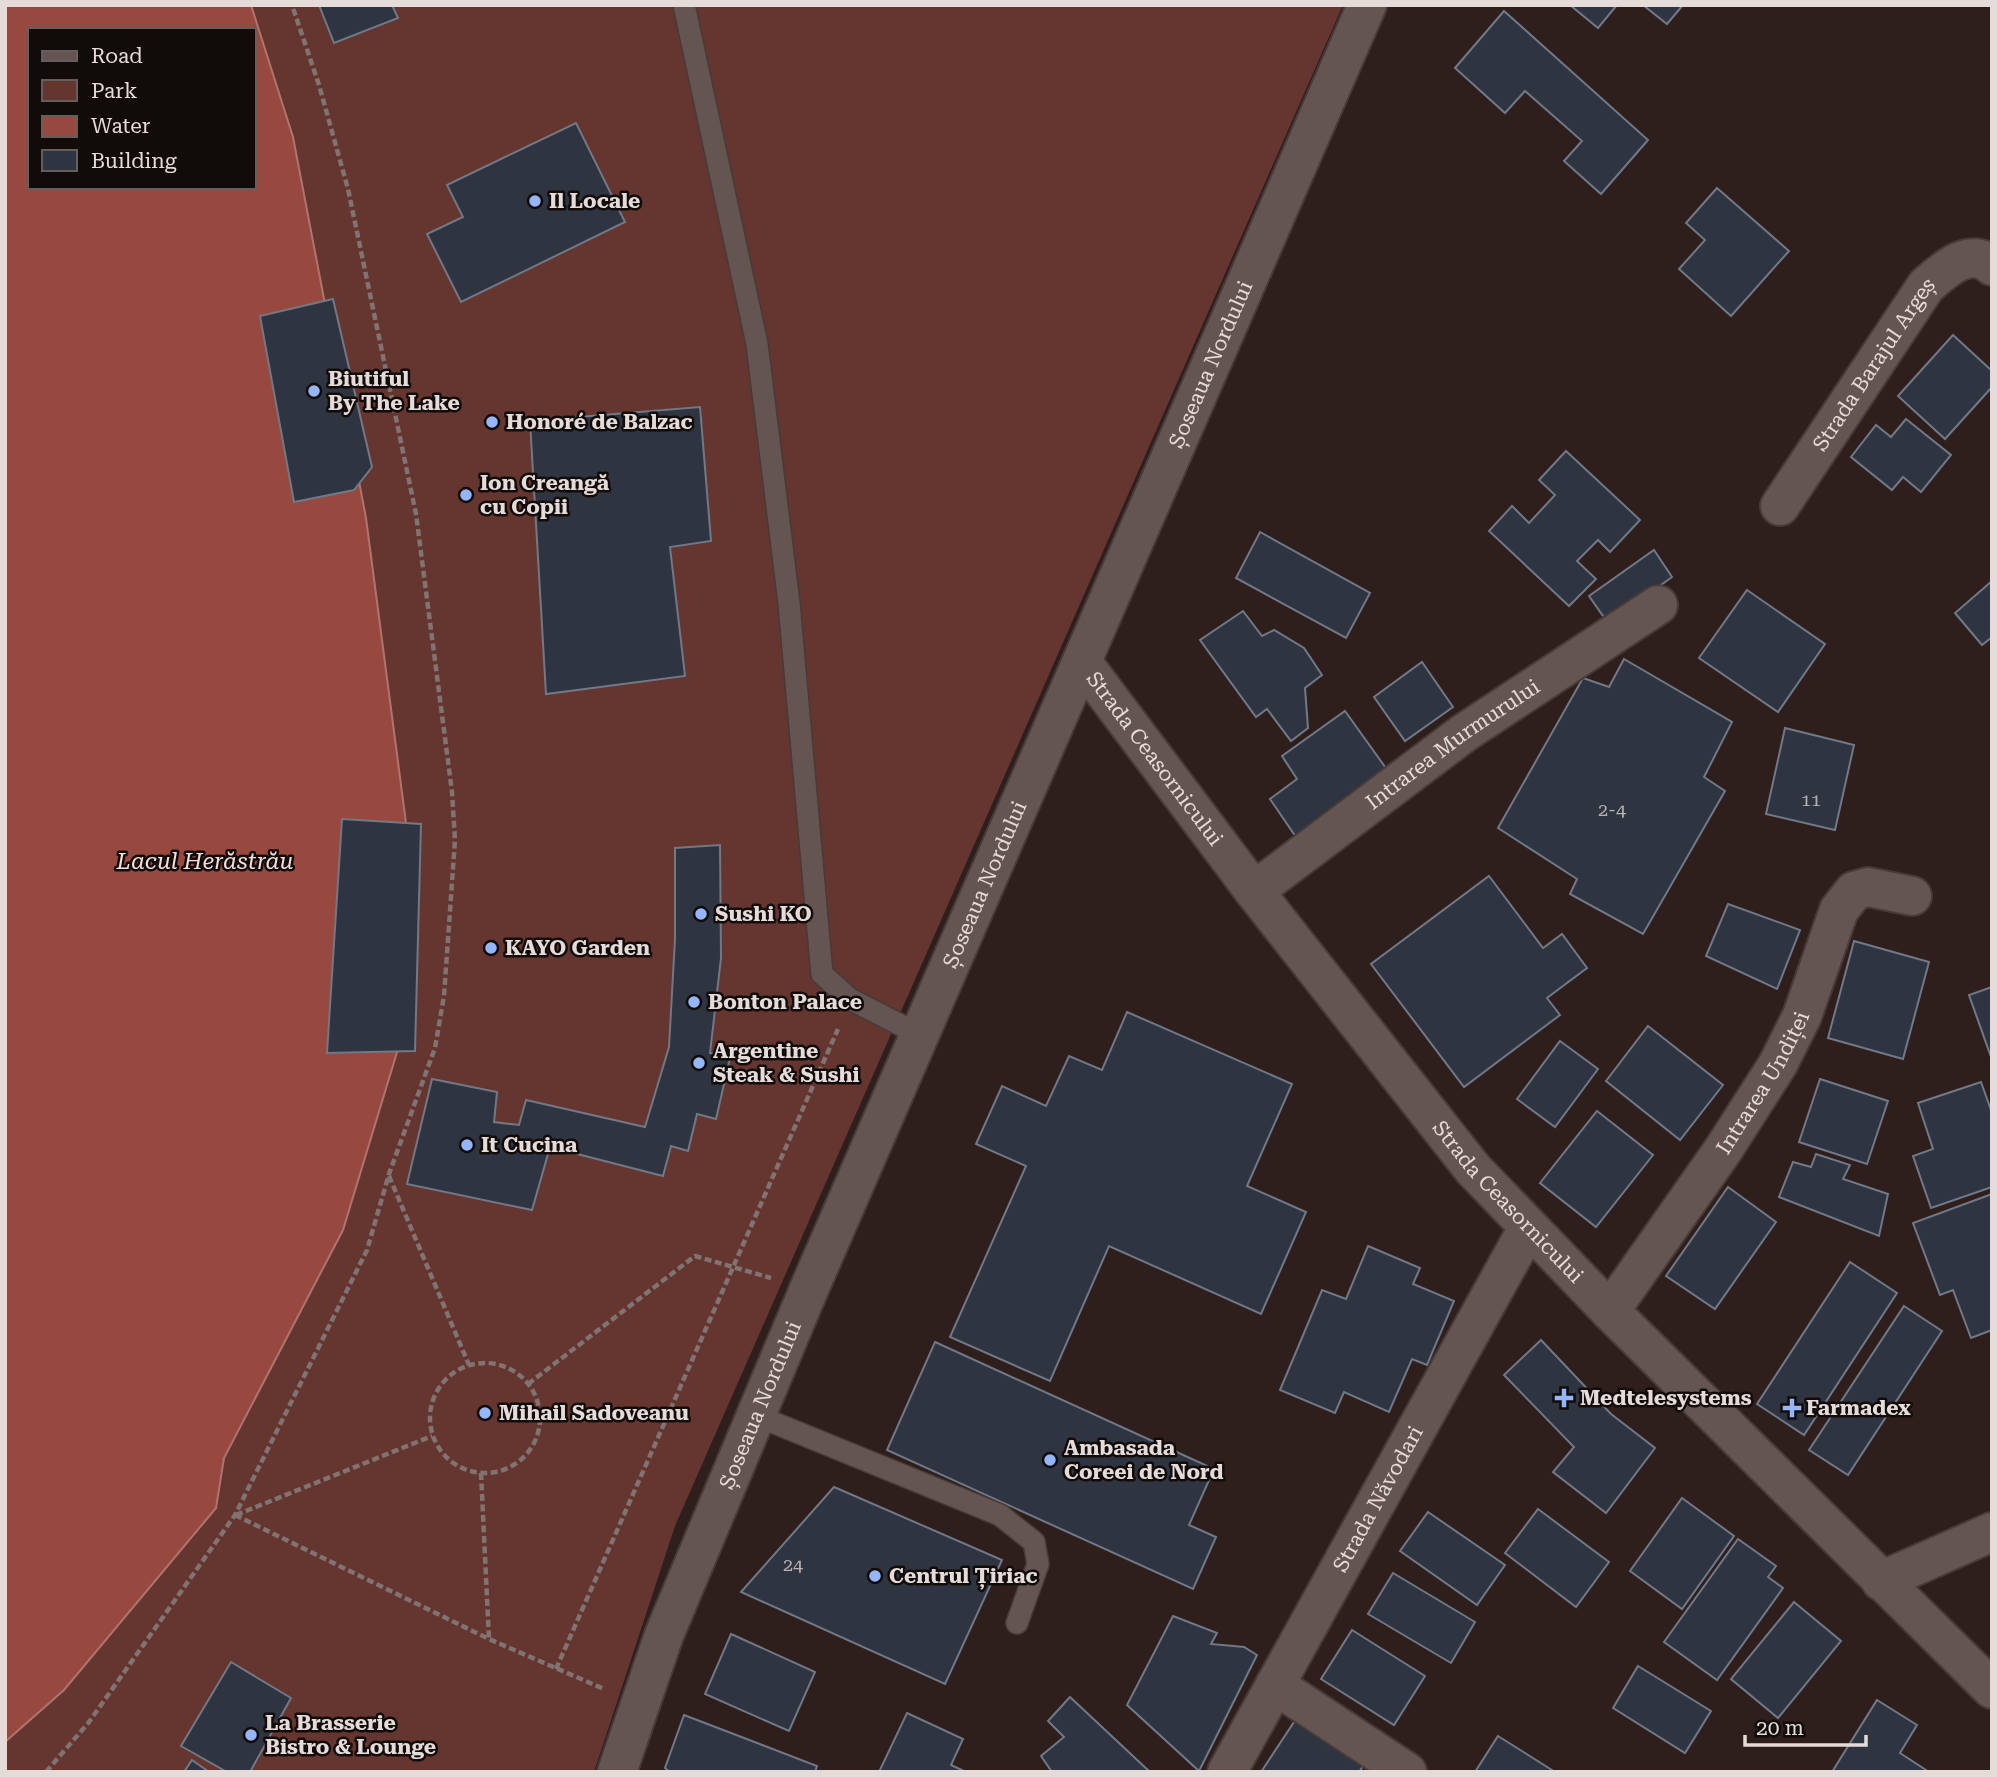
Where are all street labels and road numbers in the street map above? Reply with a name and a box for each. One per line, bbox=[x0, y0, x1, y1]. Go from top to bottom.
street label: Strada Barajul Argeș bbox=[1808, 272, 1941, 456]
street label: Șoseaua Nordului bbox=[1164, 277, 1258, 452]
street label: Strada Ceasornicului bbox=[1082, 667, 1228, 851]
street label: Intrarea Murmurului bbox=[1361, 674, 1544, 814]
street label: Șoseaua Nordului bbox=[938, 797, 1032, 972]
street label: Intrarea Undiței bbox=[1711, 1008, 1815, 1159]
street label: Strada Ceasornicului bbox=[1428, 1116, 1588, 1288]
street label: Șoseaua Nordului bbox=[715, 1317, 806, 1493]
street label: Strada Năvodari bbox=[1328, 1422, 1428, 1576]

